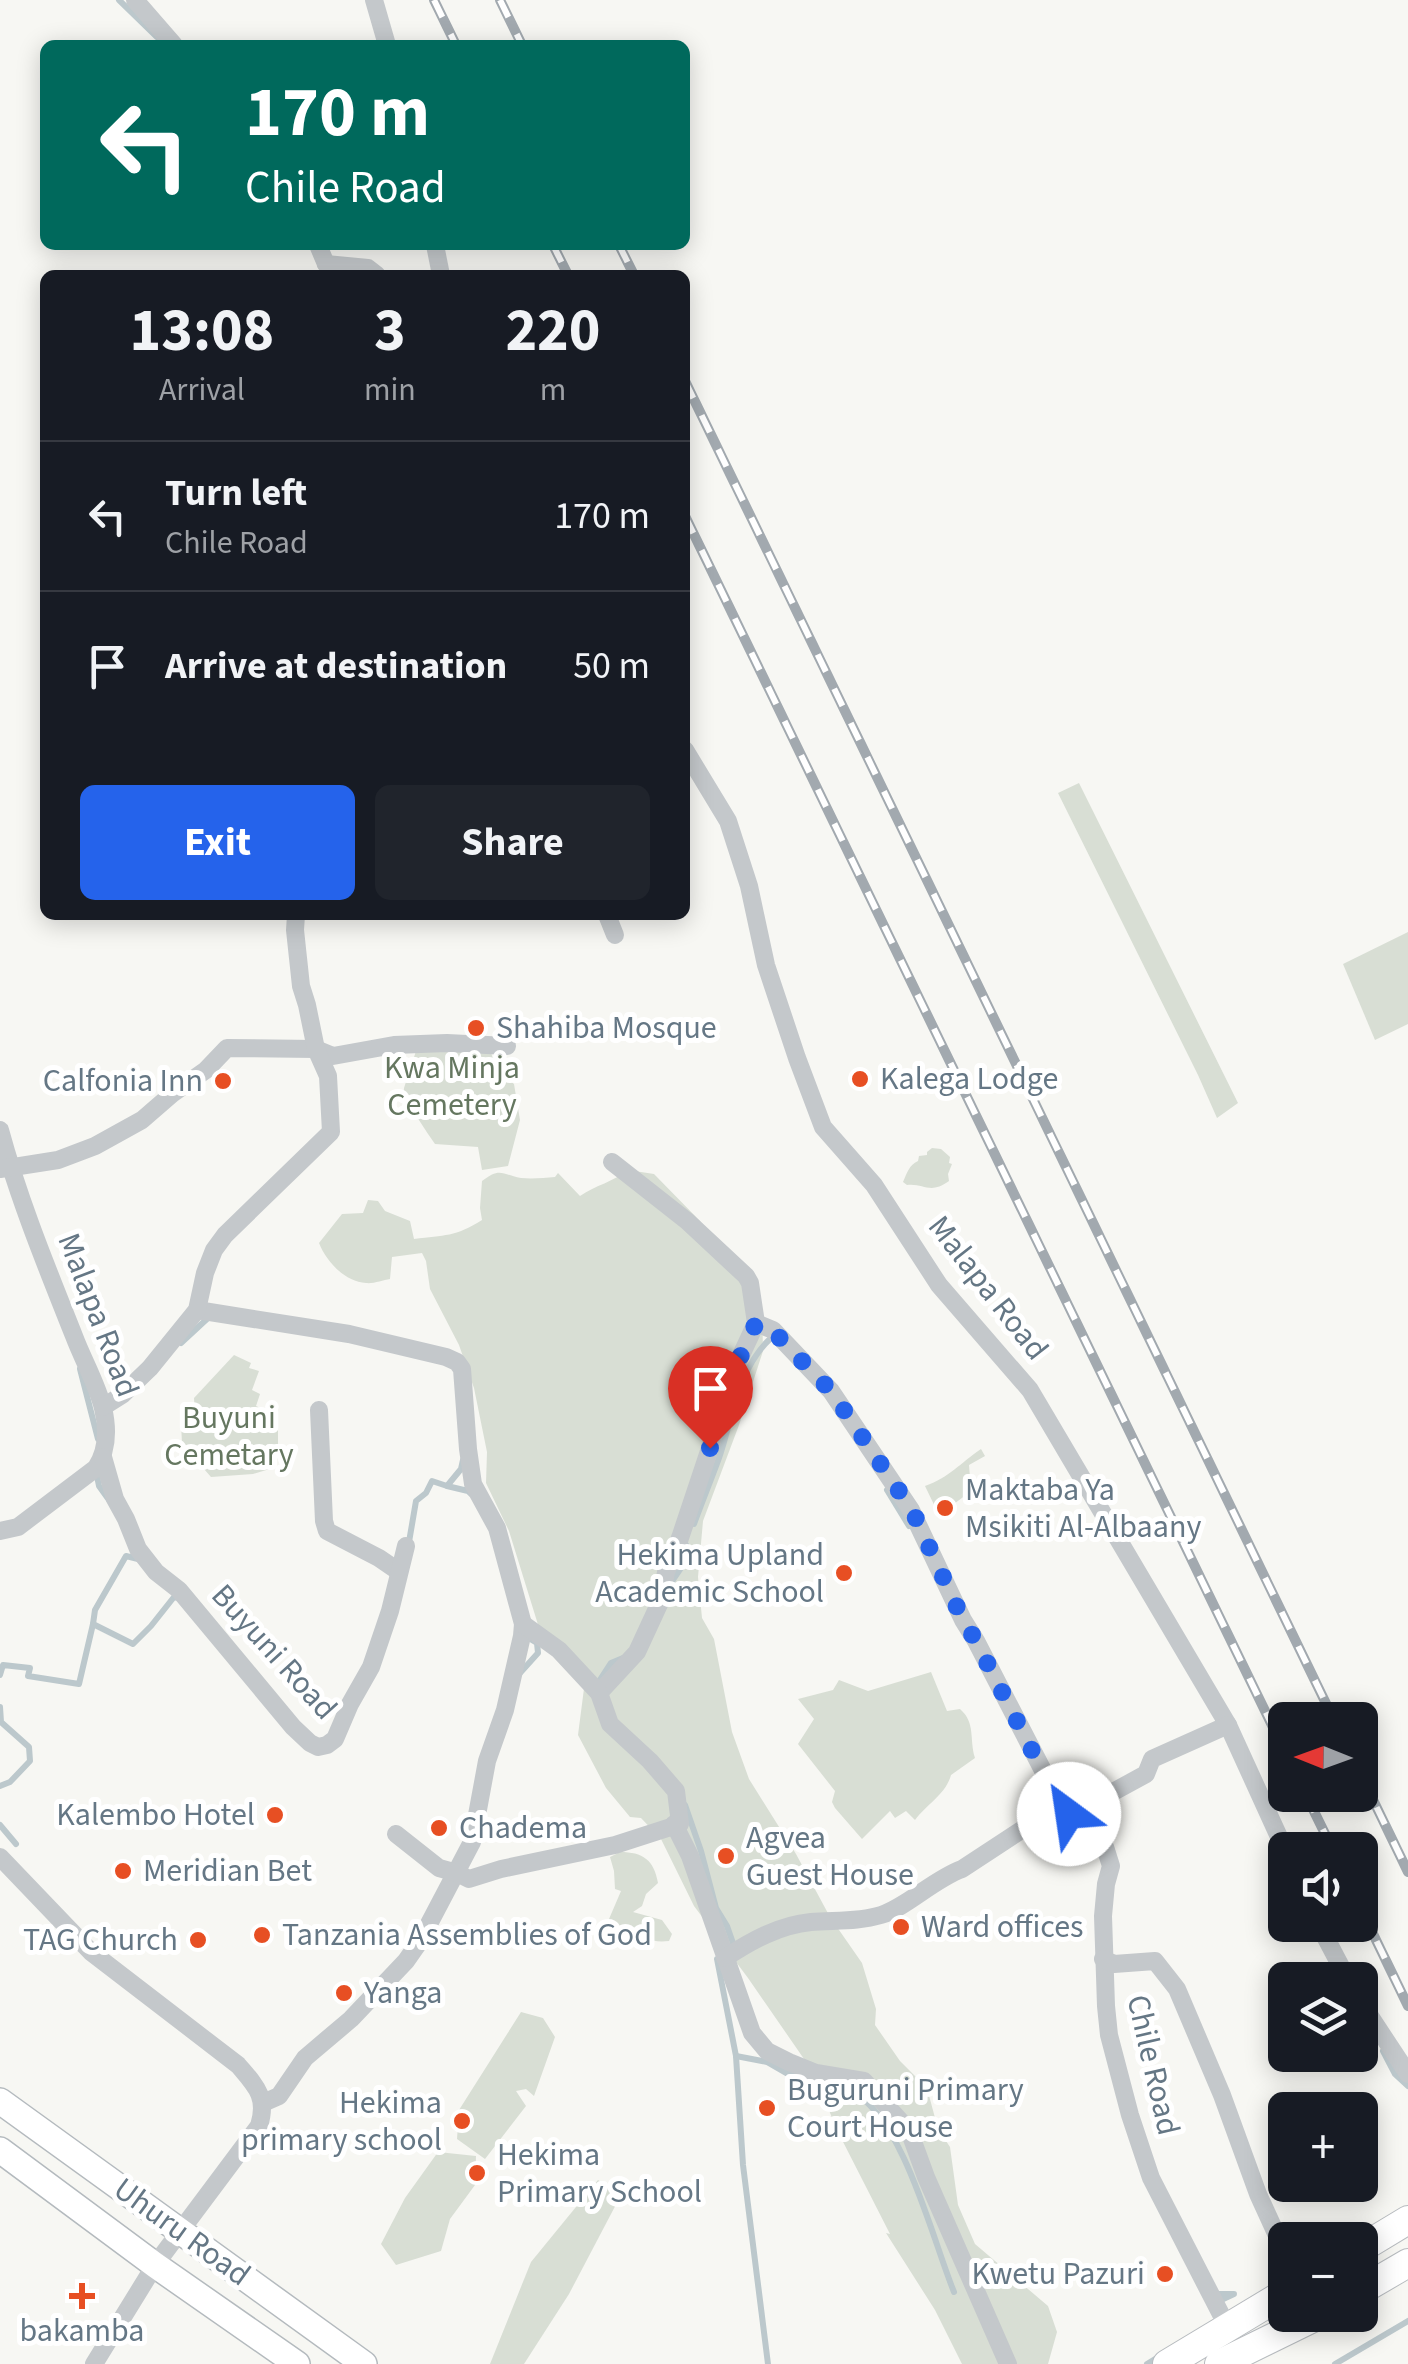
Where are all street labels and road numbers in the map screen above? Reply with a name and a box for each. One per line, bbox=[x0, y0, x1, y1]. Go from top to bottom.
street label: Malapa Road bbox=[917, 1206, 1059, 1370]
street label: Malapa Road bbox=[46, 1226, 150, 1404]
street label: Buyuni Road bbox=[200, 1574, 348, 1730]
street label: Chile Road bbox=[1115, 1990, 1191, 2140]
street label: Uhuru Road bbox=[104, 2167, 260, 2297]

